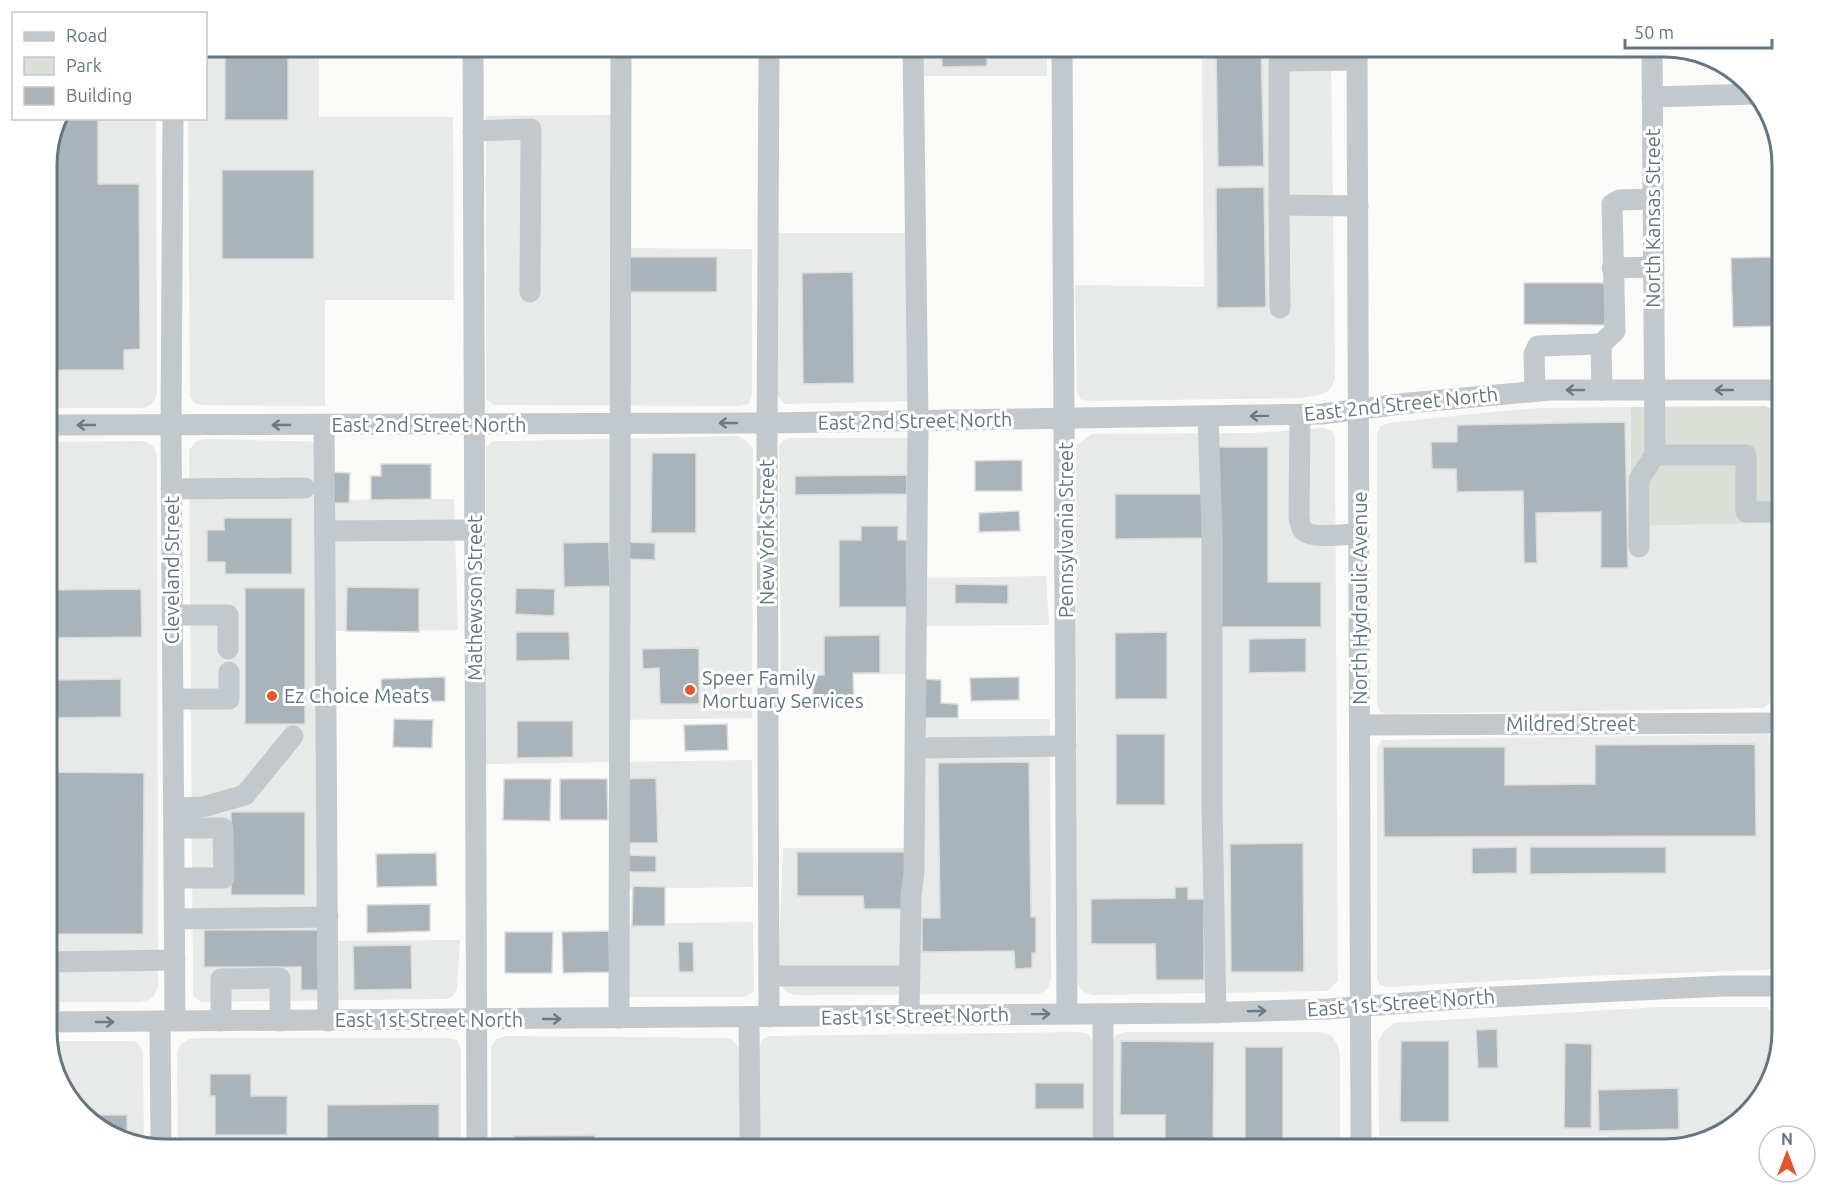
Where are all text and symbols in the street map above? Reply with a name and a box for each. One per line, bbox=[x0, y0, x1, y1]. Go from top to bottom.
legend bbox=[12, 12, 207, 120]
scale bar bbox=[1625, 12, 1772, 50]
text: 50 m bbox=[1634, 22, 1674, 42]
text: Road bbox=[66, 25, 108, 45]
text: Park bbox=[66, 55, 102, 75]
text: Building bbox=[66, 85, 132, 105]
street label: North Kansas Street bbox=[1641, 128, 1664, 308]
street label: East 2nd Street North bbox=[1303, 382, 1499, 425]
one-way arrow bbox=[1566, 384, 1586, 396]
one-way arrow bbox=[1714, 384, 1734, 396]
street label: East 2nd Street North bbox=[817, 407, 1013, 434]
one-way arrow bbox=[1249, 410, 1269, 421]
street label: East 2nd Street North bbox=[332, 413, 526, 436]
one-way arrow bbox=[718, 417, 738, 429]
one-way arrow bbox=[76, 419, 96, 431]
one-way arrow bbox=[271, 419, 291, 431]
street label: Pennsylvania Street bbox=[1054, 442, 1077, 618]
street label: New York Street bbox=[755, 459, 778, 605]
street label: North Hydraulic Avenue bbox=[1348, 491, 1371, 705]
street label: Cleveland Street bbox=[160, 496, 183, 644]
street label: Mathewson Street bbox=[463, 515, 486, 681]
place label: Speer Family Mortuary Services bbox=[702, 666, 864, 712]
marker: Speer Family Mortuary Services bbox=[683, 683, 697, 697]
place label: Ez Choice Meats bbox=[284, 684, 429, 707]
marker: Ez Choice Meats bbox=[265, 689, 279, 703]
street label: Mildred Street bbox=[1506, 712, 1636, 735]
street label: East 1st Street North bbox=[1306, 984, 1496, 1021]
street label: East 1st Street North bbox=[821, 1002, 1009, 1029]
one-way arrow bbox=[1247, 1005, 1267, 1017]
street label: East 1st Street North bbox=[335, 1008, 523, 1031]
one-way arrow bbox=[1031, 1009, 1051, 1020]
one-way arrow bbox=[542, 1013, 562, 1025]
one-way arrow bbox=[95, 1016, 115, 1027]
north arrow bbox=[1757, 1124, 1817, 1184]
text: N bbox=[1781, 1130, 1793, 1148]

